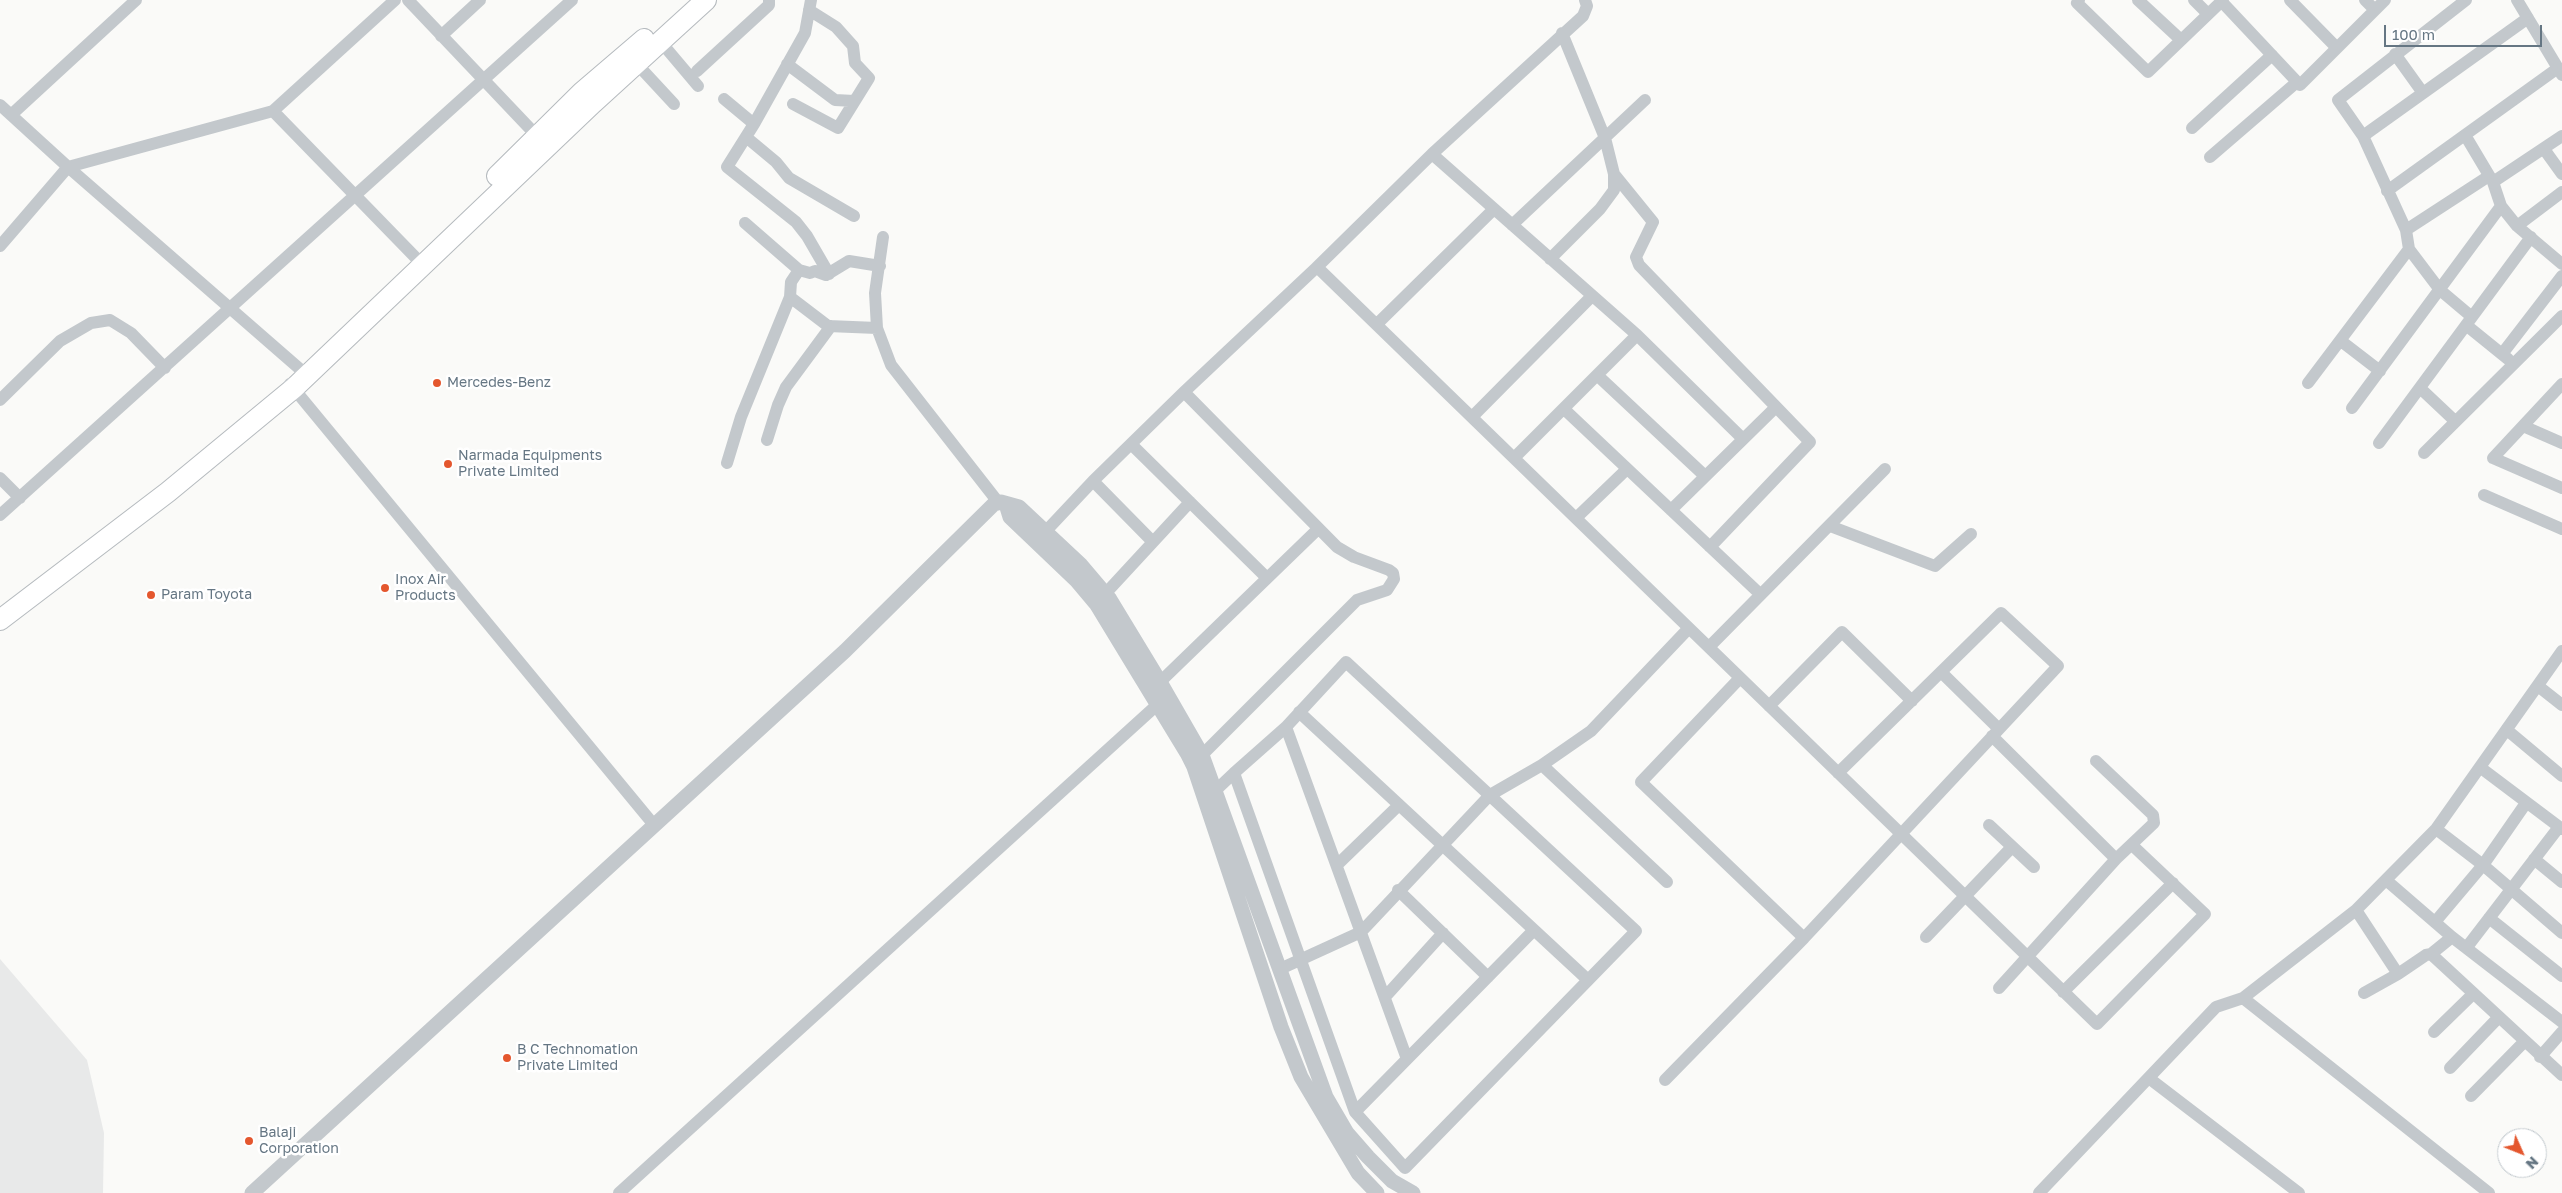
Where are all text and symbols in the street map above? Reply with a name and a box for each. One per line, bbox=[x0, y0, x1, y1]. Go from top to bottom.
scale bar bbox=[2387, 15, 2544, 47]
text: 100 m bbox=[2392, 25, 2435, 43]
place label: Mercedes-Benz bbox=[447, 375, 551, 391]
marker: Mercedes-Benz bbox=[431, 377, 443, 389]
place label: Narmada Equipments Private Limited bbox=[458, 448, 602, 481]
marker: Narmada Equipments Private Limited bbox=[442, 458, 454, 470]
place label: Inox Air Products bbox=[395, 572, 456, 604]
marker: Inox Air Products bbox=[379, 582, 391, 594]
place label: Param Toyota bbox=[161, 587, 252, 603]
marker: Param Toyota bbox=[145, 589, 157, 601]
place label: B C Technomation Private Limited bbox=[517, 1042, 638, 1074]
marker: B C Technomation Private Limited bbox=[501, 1052, 513, 1064]
place label: Balaji Corporation bbox=[259, 1125, 339, 1158]
north arrow bbox=[2497, 1128, 2547, 1178]
marker: Balaji Corporation bbox=[243, 1135, 255, 1147]
text: N bbox=[2523, 1153, 2542, 1173]

